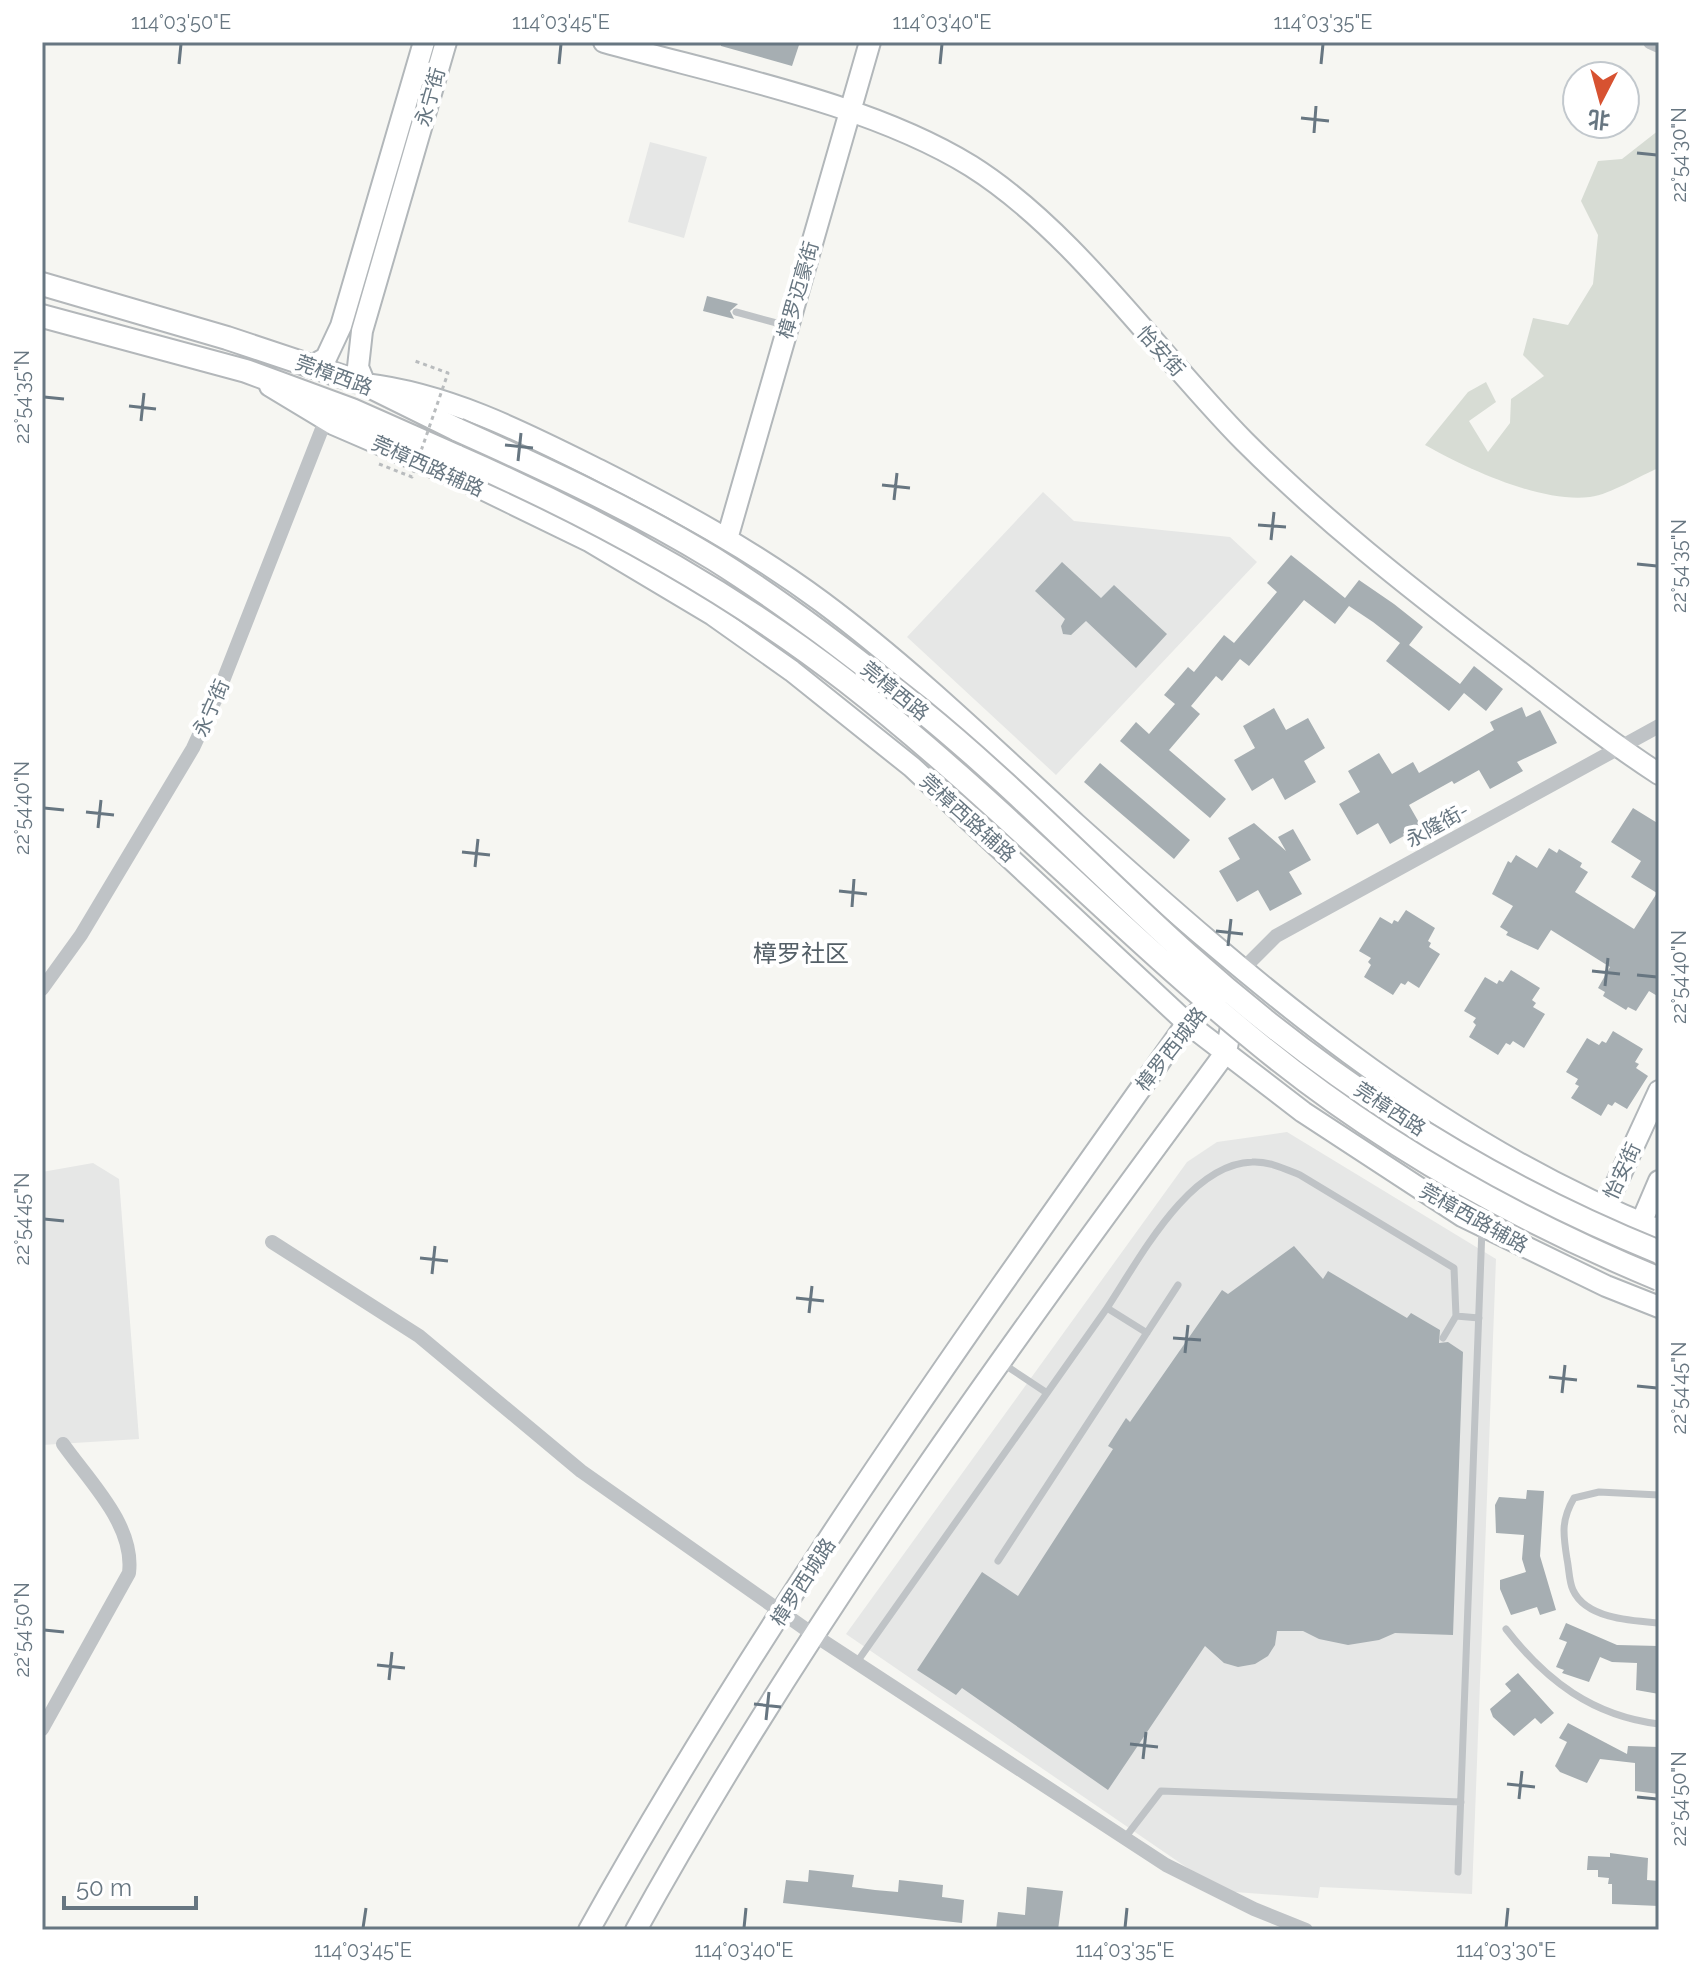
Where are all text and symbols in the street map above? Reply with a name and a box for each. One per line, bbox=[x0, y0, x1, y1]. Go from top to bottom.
text: 114°03'50"E bbox=[131, 10, 231, 34]
text: 114°03'45"E bbox=[512, 10, 610, 34]
text: 114°03'40"E bbox=[892, 10, 992, 34]
text: 114°03'35"E bbox=[1274, 10, 1372, 34]
north arrow bbox=[1561, 60, 1641, 140]
street label: 永宁街 bbox=[410, 65, 450, 129]
text: 北 bbox=[1587, 106, 1611, 134]
text: 22°54'30"N bbox=[1667, 107, 1691, 203]
street label: 樟罗迈豪街 bbox=[773, 239, 823, 341]
street label: 怡安街 bbox=[1132, 321, 1190, 381]
text: 22°54'35"N bbox=[10, 350, 34, 444]
street label: 莞樟西路 bbox=[292, 350, 376, 400]
street label: 莞樟西路辅路 bbox=[368, 431, 488, 501]
text: 22°54'35"N bbox=[1667, 519, 1691, 613]
street label: 莞樟西路 bbox=[856, 657, 934, 725]
street label: 永宁街 bbox=[188, 676, 234, 740]
text: 22°54'40"N bbox=[10, 761, 34, 855]
street label: 莞樟西路辅路 bbox=[915, 769, 1021, 867]
street label: 永隆街- bbox=[1401, 798, 1473, 852]
text: 22°54'40"N bbox=[1667, 930, 1691, 1024]
district label: 樟罗社区 bbox=[753, 939, 849, 968]
street label: 樟罗西城路 bbox=[1131, 1002, 1211, 1096]
street label: 莞樟西路 bbox=[1350, 1077, 1430, 1141]
street label: 怡安街 bbox=[1598, 1139, 1646, 1203]
text: 22°54'45"N bbox=[10, 1173, 34, 1265]
street label: 莞樟西路辅路 bbox=[1416, 1178, 1532, 1258]
text: 22°54'45"N bbox=[1667, 1342, 1691, 1434]
street label: 樟罗西城路 bbox=[766, 1534, 840, 1630]
text: 22°54'50"N bbox=[10, 1582, 34, 1678]
text: 22°54'50"N bbox=[1667, 1751, 1691, 1847]
scale bar bbox=[64, 1860, 196, 1910]
text: 50 m bbox=[76, 1873, 132, 1902]
text: 114°03'45"E bbox=[314, 1938, 412, 1962]
text: 114°03'40"E bbox=[694, 1938, 794, 1962]
text: 114°03'35"E bbox=[1076, 1938, 1174, 1962]
text: 114°03'30"E bbox=[1456, 1938, 1556, 1962]

